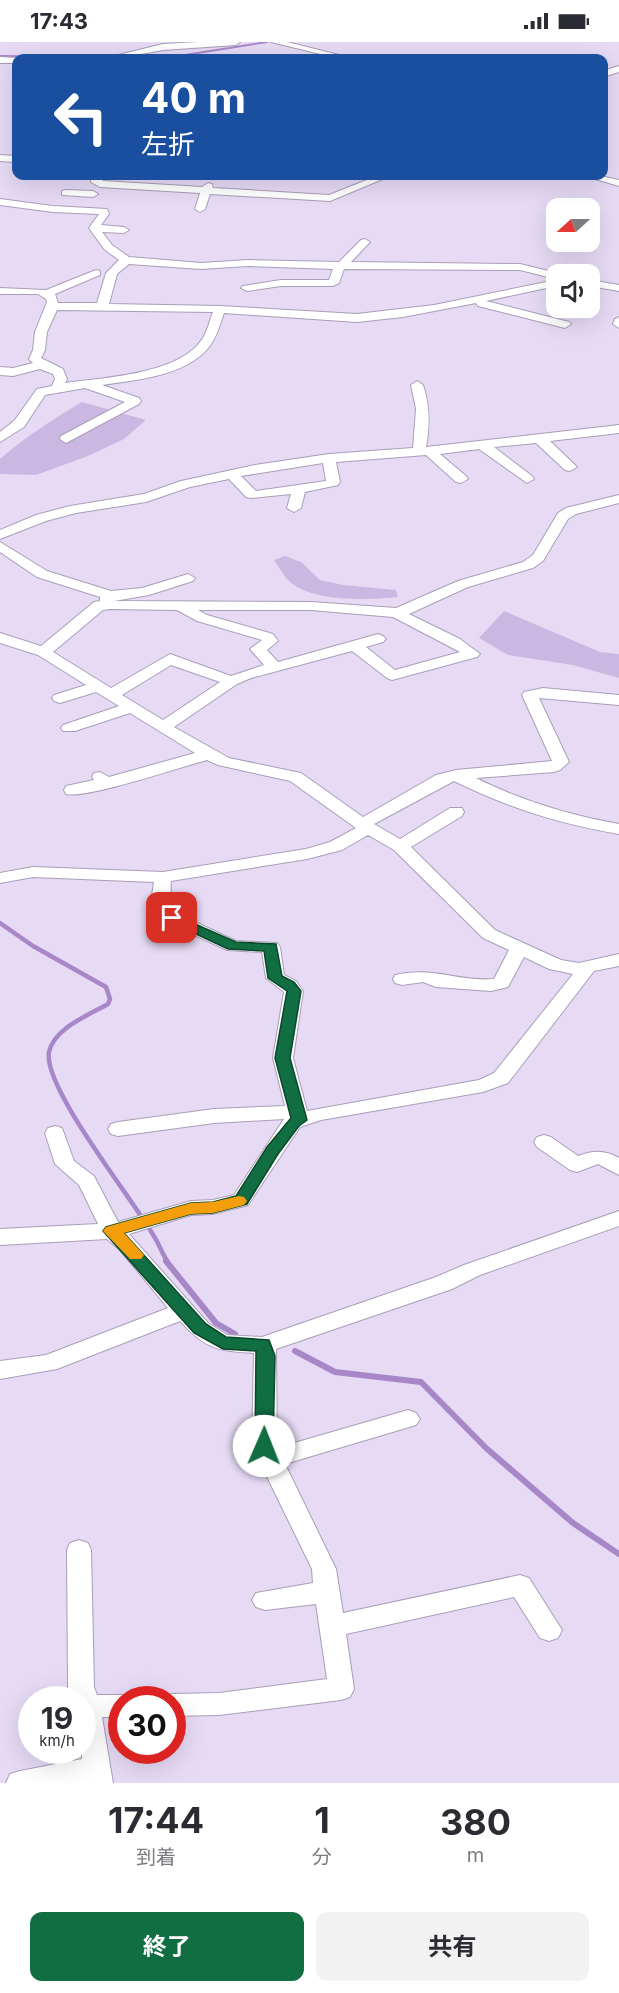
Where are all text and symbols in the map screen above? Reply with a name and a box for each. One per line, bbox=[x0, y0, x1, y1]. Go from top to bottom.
text: 17:43 bbox=[30, 8, 88, 34]
text: 40 m bbox=[141, 72, 246, 123]
icon: left bbox=[42, 78, 120, 156]
text: 左折 bbox=[141, 128, 195, 161]
north arrow bbox=[546, 198, 600, 252]
map controls bbox=[546, 198, 600, 318]
button: sound bbox=[546, 264, 600, 318]
pin bbox=[146, 892, 197, 943]
icon: arrive bbox=[155, 901, 188, 934]
position arrow bbox=[232, 1414, 296, 1478]
speed limit sign: 30 bbox=[108, 1686, 186, 1764]
text: 19 bbox=[41, 1700, 73, 1736]
text: km/h bbox=[39, 1731, 75, 1750]
text: 17:44 bbox=[108, 1798, 204, 1842]
text: 1 bbox=[314, 1798, 330, 1842]
text: 380 bbox=[440, 1800, 511, 1844]
text: m bbox=[467, 1843, 484, 1867]
text: 到着 bbox=[136, 1845, 176, 1869]
text: 分 bbox=[312, 1845, 332, 1869]
button: 終了 bbox=[30, 1912, 304, 1981]
button: 共有 bbox=[316, 1912, 589, 1981]

